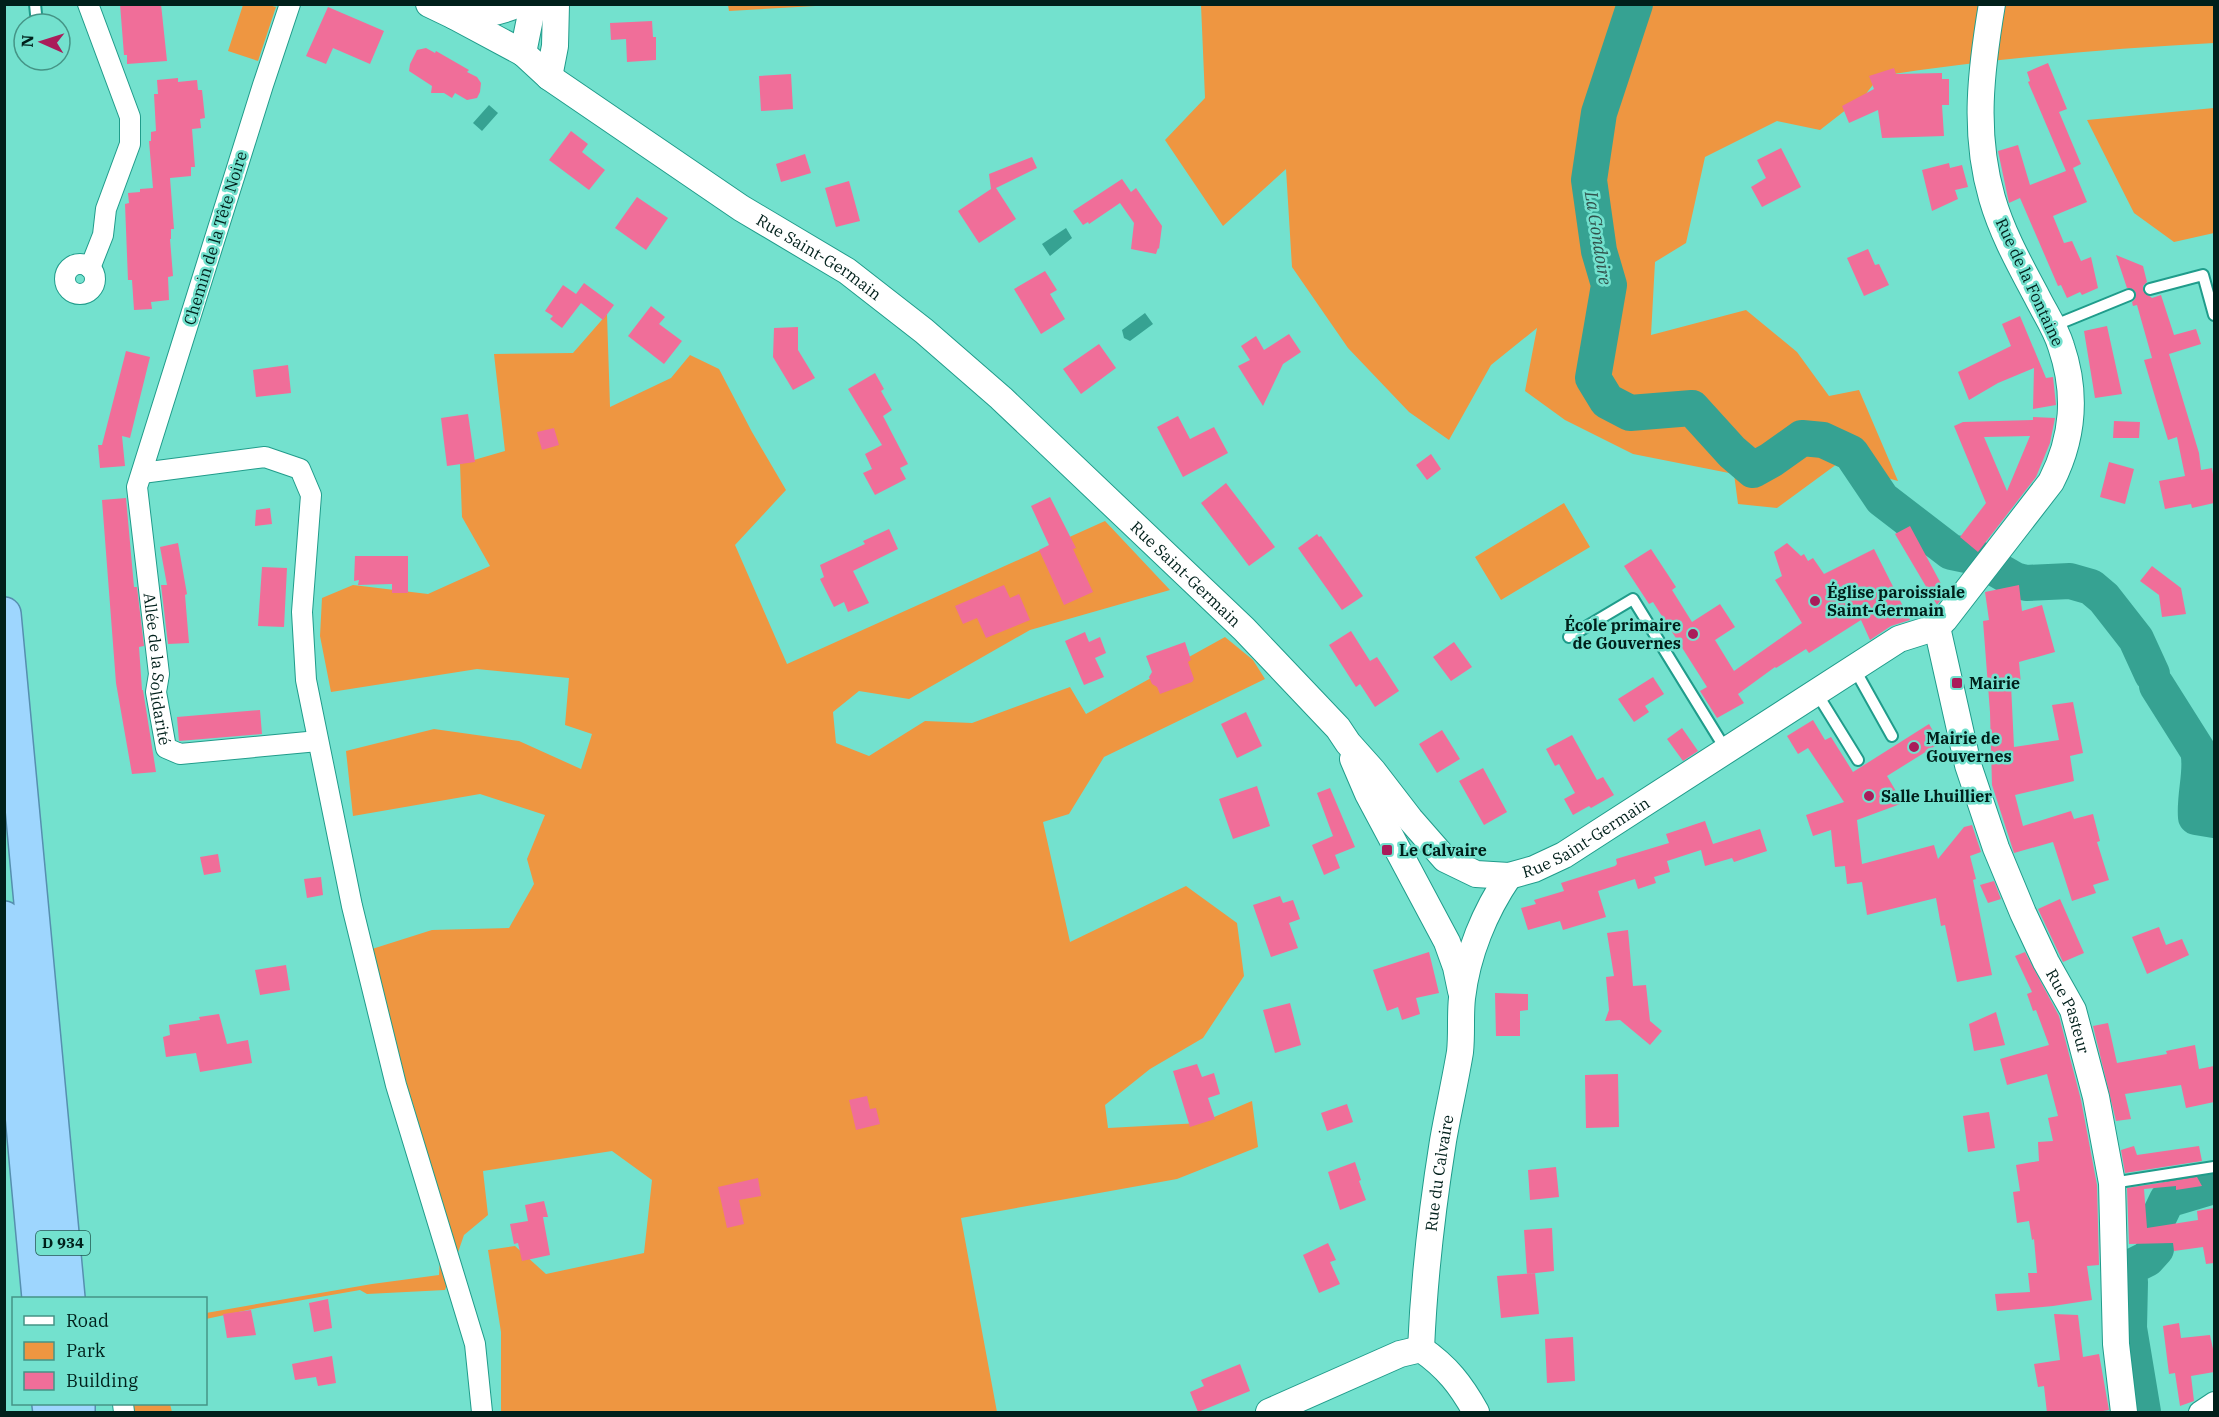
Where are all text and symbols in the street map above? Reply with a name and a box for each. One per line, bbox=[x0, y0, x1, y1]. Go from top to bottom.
north arrow bbox=[12, 12, 72, 72]
text: N bbox=[17, 34, 37, 48]
street label: Chemin de la Tête Noire bbox=[179, 149, 251, 327]
water label: La Gondoire bbox=[1580, 188, 1617, 286]
street label: Rue Saint-Germain bbox=[753, 210, 886, 304]
street label: Rue de la Fontaine bbox=[1992, 215, 2068, 349]
street label: Rue Saint-Germain bbox=[1127, 517, 1245, 631]
place label: Église paroissiale Saint-Germain bbox=[1827, 581, 1965, 620]
street label: Allée de la Solidarité bbox=[140, 592, 175, 747]
marker: Église paroissiale Saint-Germain bbox=[1808, 594, 1822, 608]
place label: École primaire de Gouvernes bbox=[1565, 614, 1681, 653]
marker: École primaire de Gouvernes bbox=[1686, 627, 1700, 641]
place label: Mairie bbox=[1969, 673, 2020, 693]
marker: Mairie bbox=[1950, 676, 1964, 690]
place label: Mairie de Gouvernes bbox=[1926, 728, 2012, 766]
marker: Mairie de Gouvernes bbox=[1907, 740, 1921, 754]
place label: Salle Lhuillier bbox=[1881, 786, 1992, 806]
marker: Salle Lhuillier bbox=[1862, 789, 1876, 803]
street label: Rue Saint-Germain bbox=[1520, 792, 1653, 882]
place label: Le Calvaire bbox=[1399, 840, 1487, 860]
marker: Le Calvaire bbox=[1380, 843, 1394, 857]
street label: Rue Pasteur bbox=[2042, 965, 2094, 1056]
street label: Rue du Calvaire bbox=[1421, 1113, 1458, 1233]
road number: D 934 bbox=[36, 1231, 90, 1255]
legend bbox=[12, 1297, 207, 1405]
text: Road bbox=[66, 1309, 109, 1332]
text: Park bbox=[66, 1339, 106, 1362]
text: Building bbox=[66, 1369, 138, 1392]

